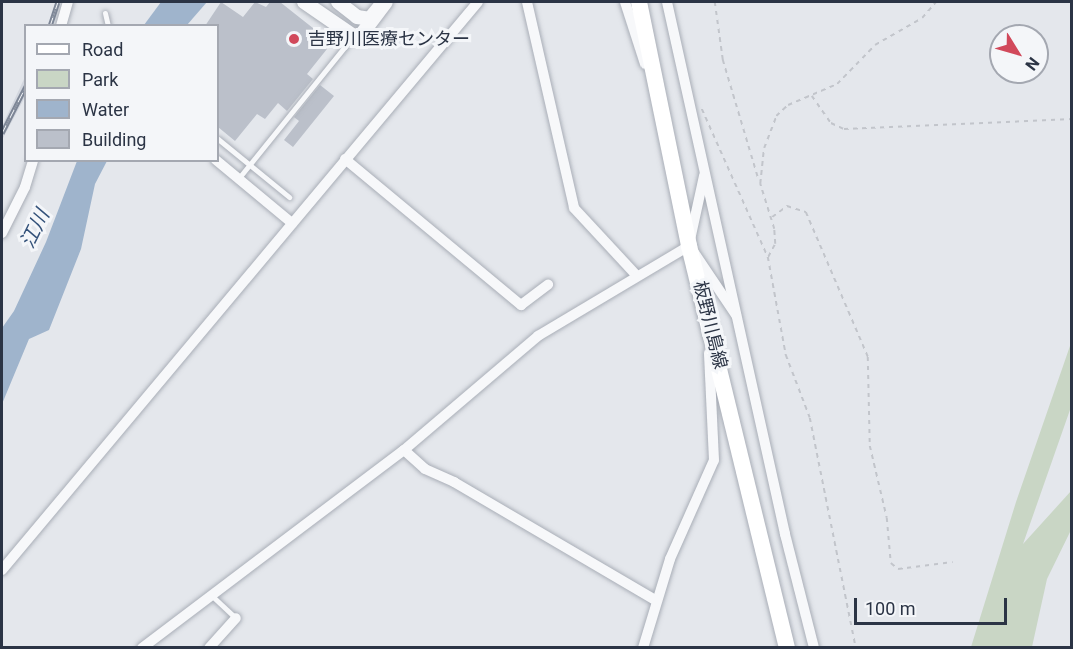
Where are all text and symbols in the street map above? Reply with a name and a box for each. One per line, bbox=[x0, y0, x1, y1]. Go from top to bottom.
legend bbox=[24, 24, 219, 162]
north arrow bbox=[989, 24, 1049, 84]
place label: 吉野川医療センター bbox=[308, 28, 470, 50]
marker: 吉野川医療センター bbox=[285, 30, 303, 48]
text: Road bbox=[82, 39, 123, 60]
text: N bbox=[1021, 54, 1043, 74]
text: Park bbox=[82, 69, 118, 90]
text: Water bbox=[82, 99, 129, 120]
text: Building bbox=[82, 129, 146, 150]
water label: 江川 bbox=[15, 206, 55, 252]
street label: 板野川島線 bbox=[689, 279, 731, 371]
scale bar bbox=[857, 586, 1010, 624]
text: 100 m bbox=[865, 598, 916, 619]

